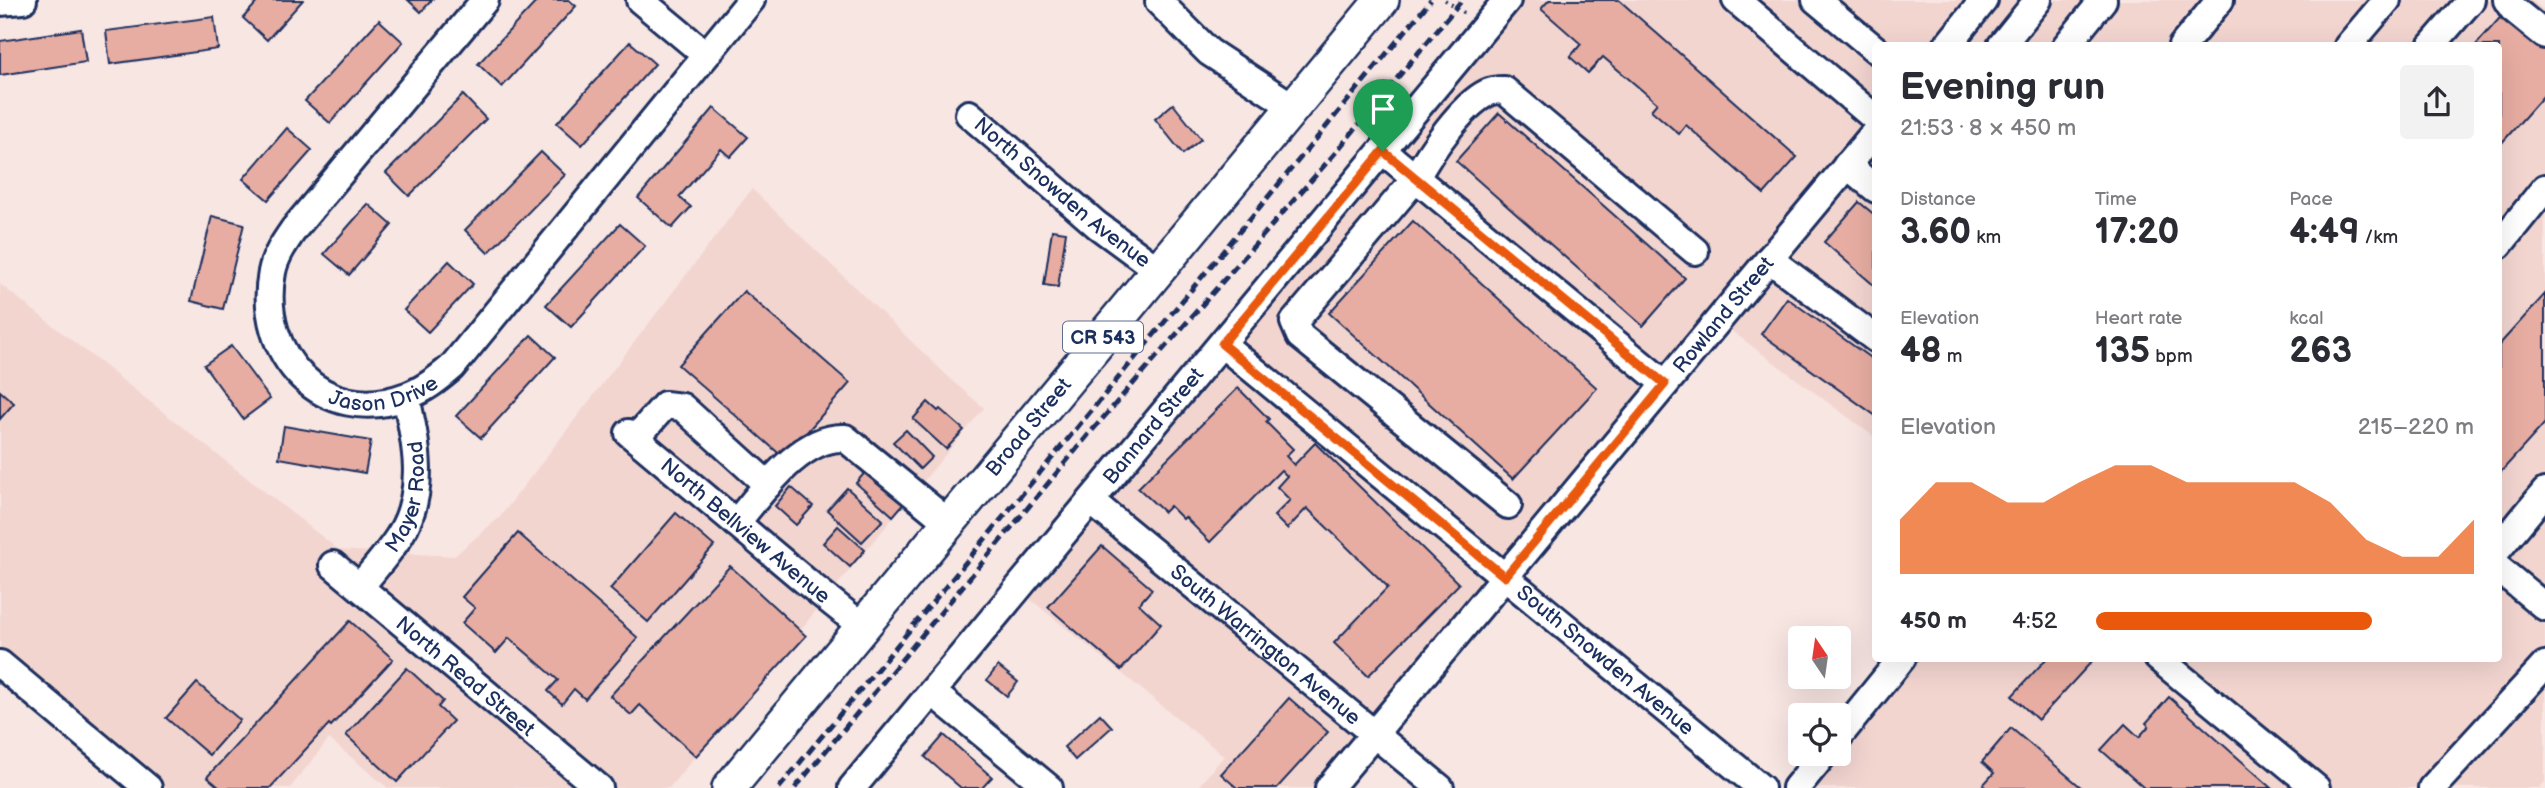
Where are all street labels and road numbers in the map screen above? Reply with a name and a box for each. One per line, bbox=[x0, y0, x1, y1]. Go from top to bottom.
street label: North Snowden Avenue bbox=[969, 112, 1155, 273]
street label: Rowland Street bbox=[1668, 251, 1780, 378]
road number: CR 543 bbox=[1063, 322, 1143, 352]
street label: Bannard Street bbox=[1098, 362, 1209, 489]
street label: Jason Drive bbox=[325, 370, 443, 417]
street label: Broad Street bbox=[981, 372, 1077, 482]
street label: Mayer Road bbox=[380, 440, 430, 557]
street label: North Bellview Avenue bbox=[655, 453, 835, 609]
street label: South Warrington Avenue bbox=[1165, 559, 1365, 730]
street label: South Snowden Avenue bbox=[1512, 580, 1699, 741]
street label: North Read Street bbox=[391, 611, 540, 742]

